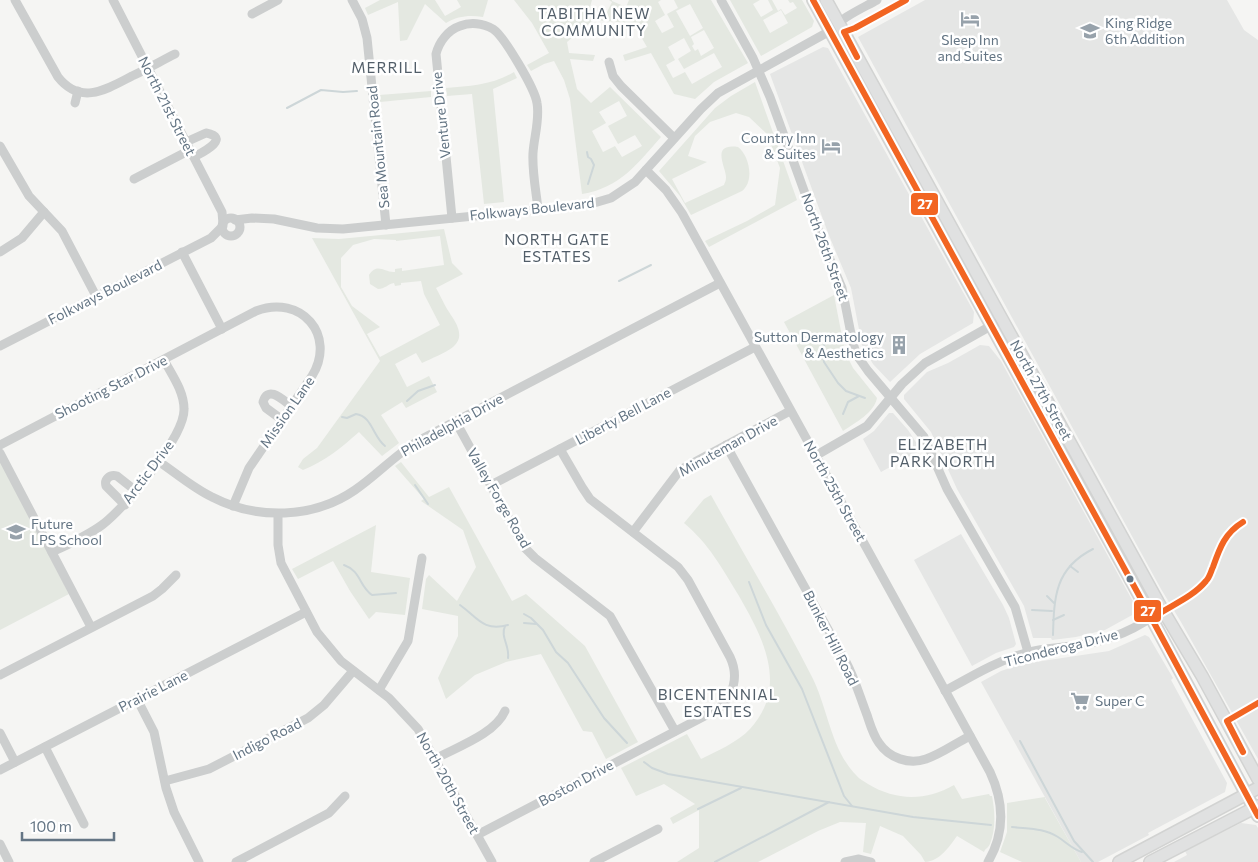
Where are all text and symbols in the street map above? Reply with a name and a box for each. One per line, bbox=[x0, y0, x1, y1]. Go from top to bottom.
district label: TABITHA NEW COMMUNITY bbox=[537, 4, 651, 39]
hotel icon: Sleep Inn and Suites bbox=[959, 8, 981, 30]
place label: King Ridge 6th Addition bbox=[1105, 14, 1185, 47]
school or university icon: King Ridge 6th Addition bbox=[1079, 20, 1101, 42]
place label: Sleep Inn and Suites bbox=[937, 31, 1003, 64]
street label: North 21st Street bbox=[135, 53, 200, 158]
district label: MERRILL bbox=[351, 58, 423, 76]
street label: Venture Drive bbox=[428, 71, 453, 159]
street label: Sea Mountain Road bbox=[363, 85, 392, 209]
place label: Country Inn & Suites bbox=[741, 129, 816, 162]
hotel icon: Country Inn & Suites bbox=[820, 135, 842, 157]
street label: North 26th Street bbox=[798, 191, 853, 303]
line badge: 27 bbox=[910, 192, 939, 216]
street label: Folkways Boulevard bbox=[469, 193, 595, 224]
text: 27 bbox=[917, 195, 933, 212]
district label: NORTH GATE ESTATES bbox=[504, 230, 610, 265]
street label: Folkways Boulevard bbox=[45, 256, 165, 328]
place label: Sutton Dermatology & Aesthetics bbox=[754, 328, 884, 361]
building icon: Sutton Dermatology & Aesthetics bbox=[888, 334, 910, 356]
street label: North 27th Street bbox=[1007, 337, 1076, 443]
street label: Shooting Star Drive bbox=[52, 351, 170, 422]
street label: Mission Lane bbox=[256, 373, 317, 451]
street label: Liberty Bell Lane bbox=[572, 383, 673, 448]
street label: Philadelphia Drive bbox=[398, 389, 506, 460]
street label: Minuteman Drive bbox=[676, 411, 780, 480]
district label: ELIZABETH PARK NORTH bbox=[890, 435, 996, 470]
street label: Arctic Drive bbox=[118, 437, 177, 507]
street label: North 25th Street bbox=[801, 437, 870, 544]
street label: Valley Forge Road bbox=[464, 445, 535, 551]
place label: Future LPS School bbox=[31, 515, 102, 548]
school or university icon: Future LPS School bbox=[5, 521, 27, 543]
unlabelled marker bbox=[1125, 574, 1135, 584]
street label: Bunker Hill Road bbox=[800, 587, 863, 688]
line badge: 27 bbox=[1133, 599, 1162, 623]
text: 27 bbox=[1140, 602, 1156, 619]
street label: Ticonderoga Drive bbox=[1002, 625, 1119, 670]
street label: Prairie Lane bbox=[115, 666, 190, 715]
district label: BICENTENNIAL ESTATES bbox=[658, 685, 778, 720]
supermarket icon: Super C bbox=[1069, 690, 1091, 712]
place label: Super C bbox=[1095, 692, 1145, 709]
street label: Indigo Road bbox=[230, 714, 304, 763]
street label: North 20th Street bbox=[413, 729, 484, 837]
street label: Boston Drive bbox=[536, 756, 616, 809]
scale bar bbox=[22, 810, 115, 842]
text: 100 m bbox=[30, 817, 72, 835]

